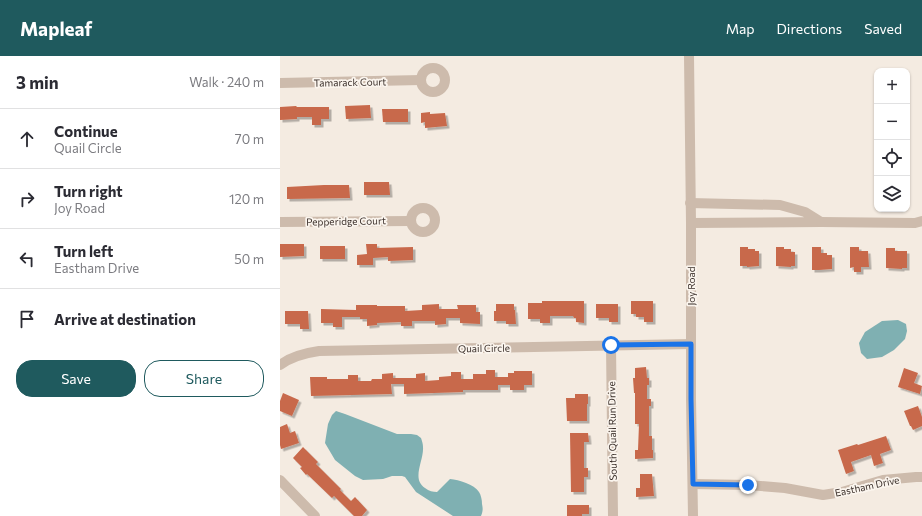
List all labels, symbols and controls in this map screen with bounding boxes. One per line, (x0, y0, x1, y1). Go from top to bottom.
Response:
text: Mapleaf (20, 17, 92, 40)
text: Map (726, 20, 755, 37)
text: Directions (777, 20, 842, 37)
text: Saved (864, 20, 902, 37)
map controls (874, 68, 910, 212)
button: + (874, 68, 910, 104)
text: 3 min (16, 72, 59, 93)
text: Walk · 240 m (189, 74, 264, 90)
street label: Tamarack Court (314, 75, 386, 89)
button: − (874, 104, 910, 140)
text: Continue (54, 122, 118, 140)
icon: ahead (16, 128, 38, 150)
text: 70 m (235, 131, 264, 147)
text: Quail Circle (54, 140, 122, 156)
button: locate (874, 140, 910, 176)
button: layers (874, 176, 910, 212)
text: Turn right (54, 182, 123, 200)
icon: right (16, 188, 38, 210)
text: 120 m (229, 191, 264, 207)
text: Joy Road (54, 200, 105, 216)
street label: Pepperidge Court (306, 214, 386, 228)
text: Turn left (54, 242, 113, 260)
icon: left (16, 248, 38, 270)
text: 50 m (234, 251, 264, 267)
text: Eastham Drive (54, 260, 139, 276)
street label: Joy Road (685, 266, 697, 306)
icon: arrive (16, 308, 38, 330)
text: Arrive at destination (54, 310, 196, 328)
route start (602, 336, 620, 354)
street label: Quail Circle (458, 342, 510, 354)
button: Save (16, 360, 136, 397)
button: Share (144, 360, 264, 397)
street label: South Quail Run Drive (605, 381, 619, 481)
street label: Eastham Drive (834, 473, 900, 499)
route end (739, 476, 757, 494)

